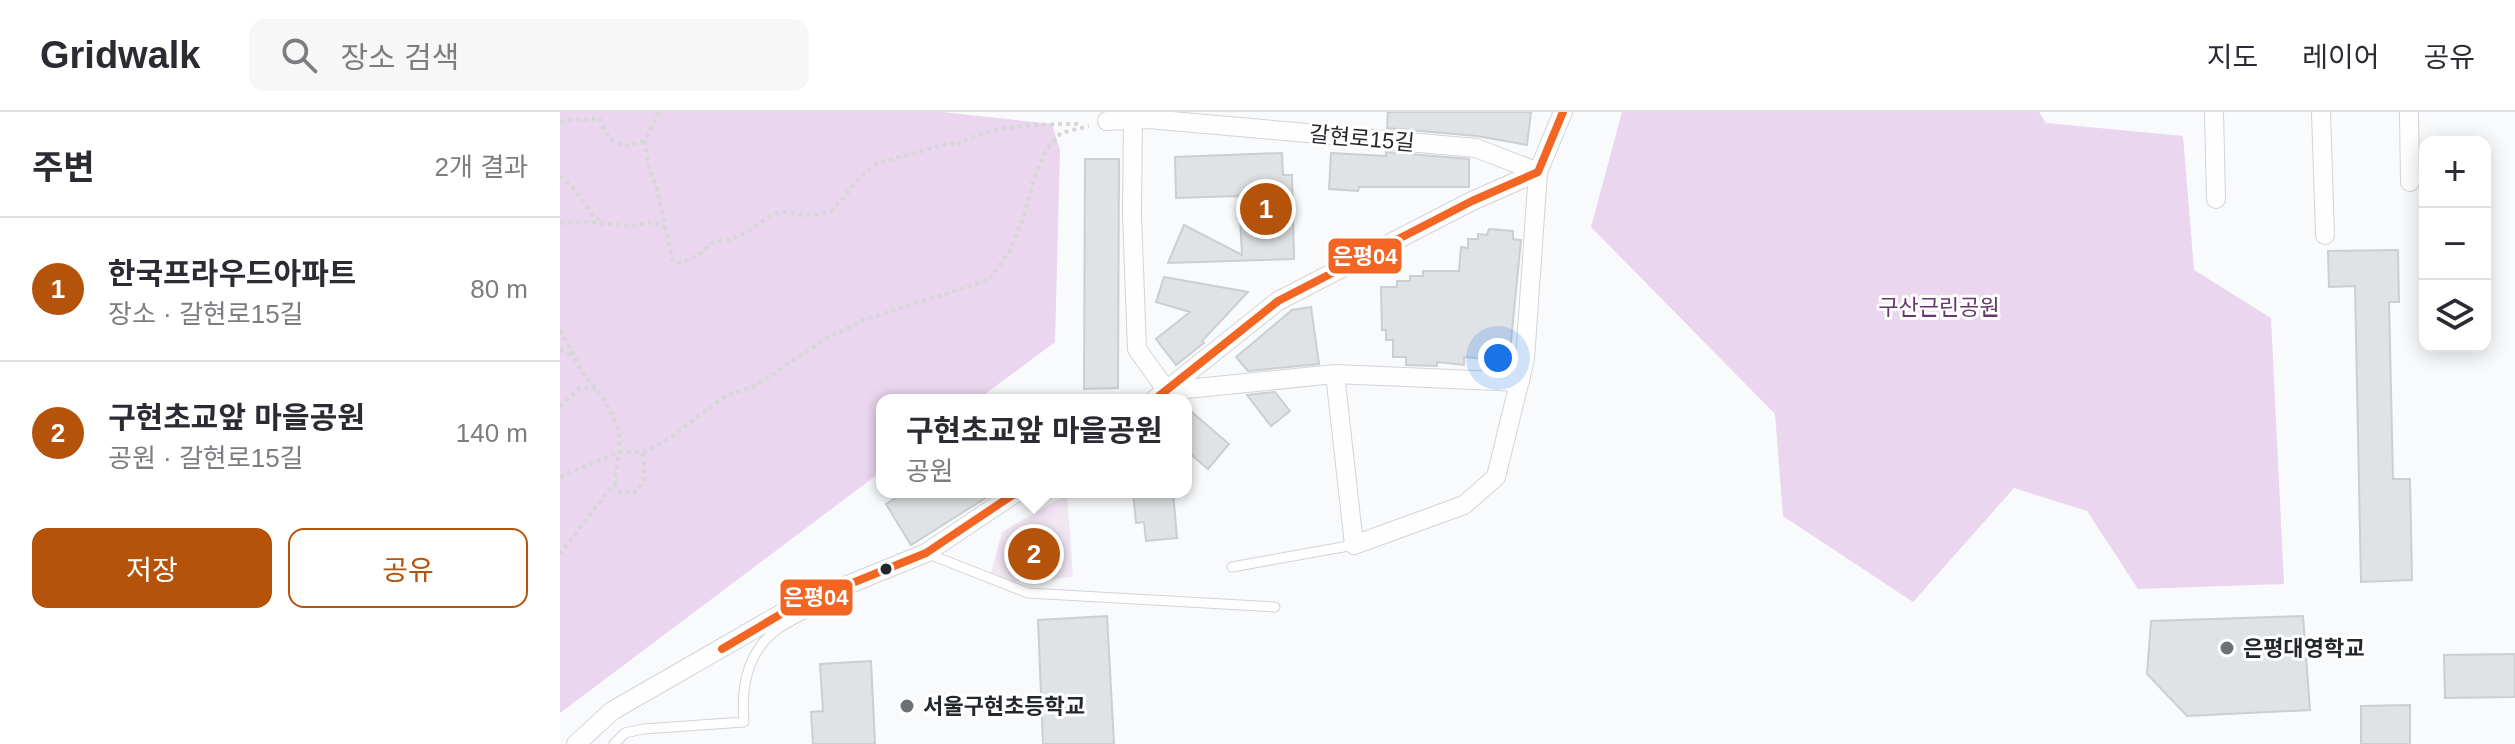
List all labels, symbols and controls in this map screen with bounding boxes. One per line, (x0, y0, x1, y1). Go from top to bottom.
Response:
search box (249, 19, 809, 91)
icon: search (277, 33, 321, 77)
text: Gridwalk (40, 34, 201, 76)
text: 장소 검색 (341, 41, 459, 74)
text: 지도 (2207, 42, 2258, 73)
text: 레이어 (2302, 42, 2379, 73)
text: 공유 (2423, 42, 2475, 73)
street label: 갈현로15길 (1308, 121, 1416, 156)
map controls (2419, 136, 2491, 352)
button: + (2419, 136, 2491, 208)
text: 주변 (32, 148, 95, 186)
text: 2개 결과 (435, 152, 528, 182)
pin: 1 (1240, 179, 1292, 239)
button: − (2419, 208, 2491, 280)
line badge: 은평04 (1327, 237, 1403, 275)
text: 은평04 (1333, 244, 1398, 269)
text: 한국프라우드아파트 (108, 257, 356, 290)
text: 1 (51, 274, 65, 304)
text: 80 m (470, 274, 528, 304)
button: layers (2419, 280, 2491, 352)
park label: 구산근린공원 (1878, 295, 2000, 320)
text: 장소 · 갈현로15길 (108, 299, 304, 329)
your location (1478, 338, 1518, 378)
popup (876, 394, 1192, 498)
text: 구현초교앞 마을공원 (108, 401, 365, 434)
text: 구현초교앞 마을공원 (906, 414, 1162, 447)
text: 2 (51, 418, 65, 448)
text: 140 m (456, 418, 528, 448)
text: 공원 · 갈현로15길 (108, 443, 304, 473)
text: 공원 (906, 456, 953, 486)
pin: 2 (1008, 524, 1060, 584)
button: 저장 (32, 528, 272, 608)
button: 공유 (288, 528, 528, 608)
unlabelled marker (878, 561, 894, 577)
line badge: 은평04 (779, 578, 854, 617)
text: 은평04 (784, 585, 849, 610)
place label: 은평대영학교 (2243, 636, 2364, 661)
marker: 은평대영학교 (2218, 639, 2236, 657)
place label: 서울구현초등학교 (923, 694, 1085, 719)
marker: 서울구현초등학교 (898, 697, 916, 715)

